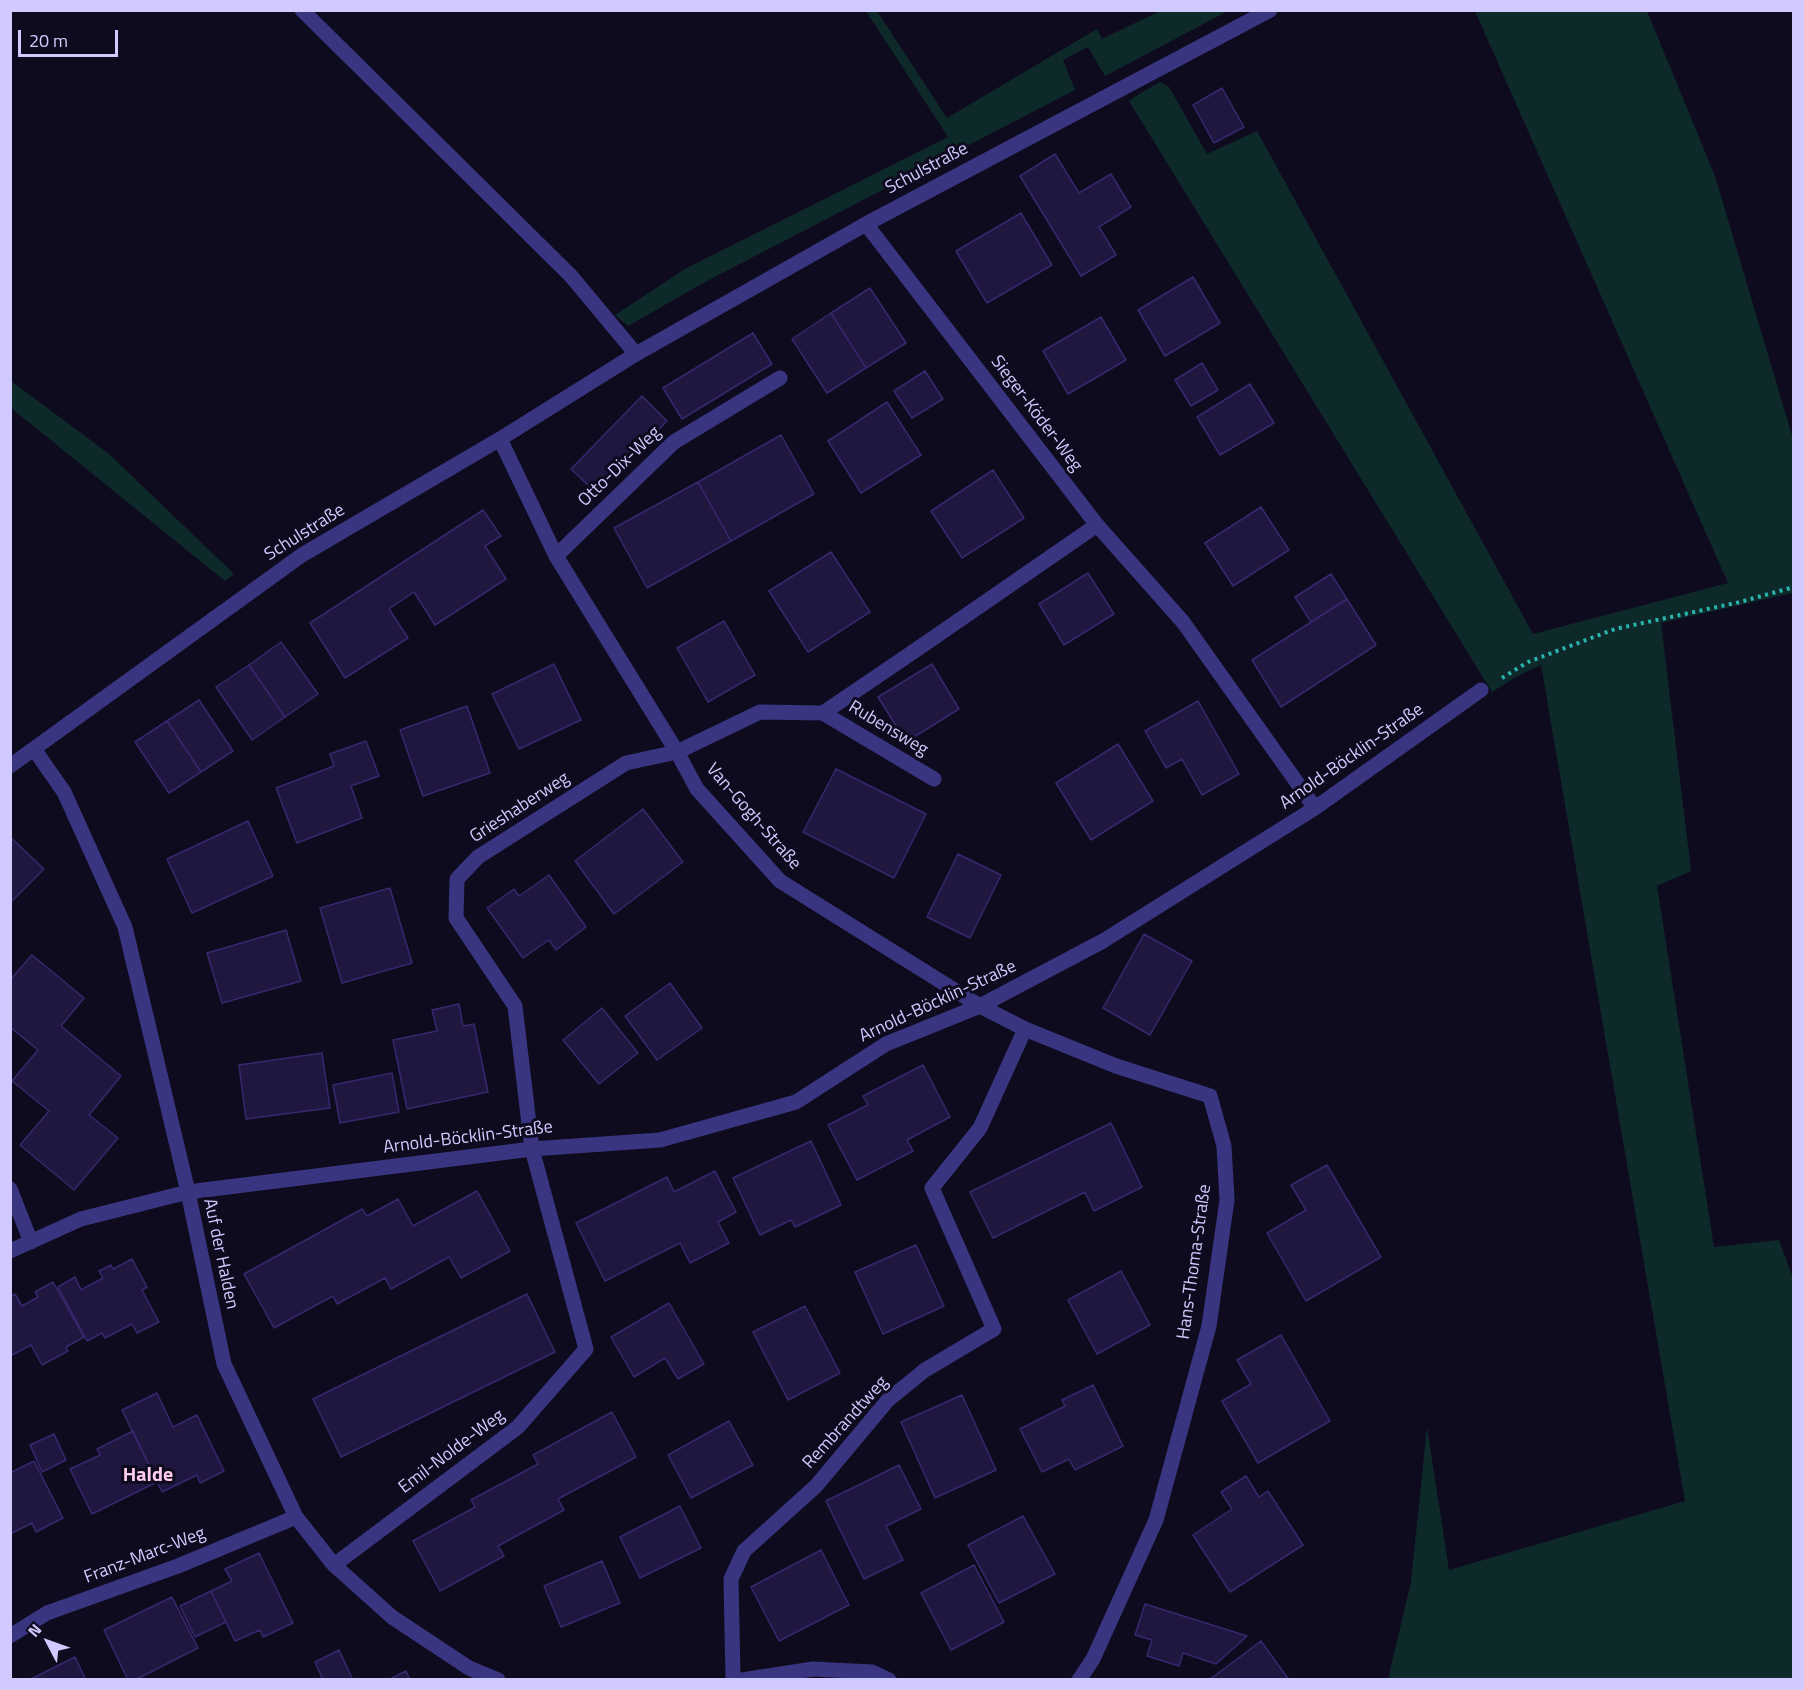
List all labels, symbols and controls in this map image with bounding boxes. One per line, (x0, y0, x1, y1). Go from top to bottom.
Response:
scale bar (21, 18, 122, 56)
text: 20 m (29, 27, 68, 54)
street label: Schulstraße (882, 138, 972, 200)
street label: Sieger-Köder-Weg (985, 352, 1087, 476)
street label: Otto-Dix-Weg (574, 422, 666, 512)
street label: Schulstraße (261, 500, 349, 566)
street label: Rubensweg (844, 697, 932, 761)
street label: Arnold-Böcklin-Straße (1276, 699, 1428, 815)
street label: Van-Gogh-Straße (701, 759, 805, 875)
street label: Grieshaberweg (466, 768, 574, 848)
street label: Arnold-Böcklin-Straße (856, 956, 1020, 1048)
street label: Arnold-Böcklin-Straße (382, 1117, 554, 1159)
street label: Hans-Thoma-Straße (1173, 1183, 1217, 1341)
street label: Auf der Halden (198, 1197, 242, 1311)
street label: Rembrandtweg (799, 1372, 893, 1474)
street label: Emil-Nolde-Weg (395, 1405, 509, 1499)
district label: Halde (123, 1464, 173, 1488)
street label: Franz-Marc-Weg (81, 1523, 209, 1589)
north arrow (18, 1612, 78, 1672)
text: N (22, 1618, 47, 1642)

